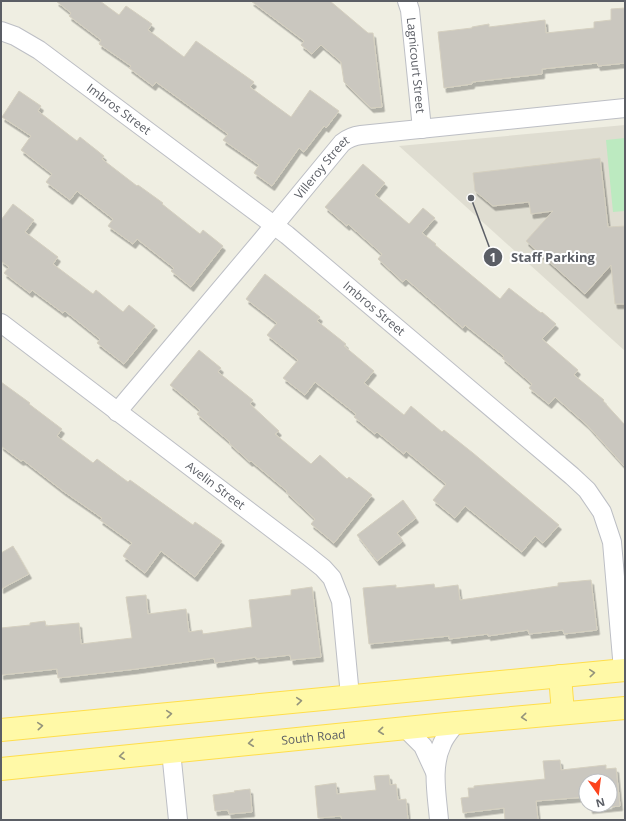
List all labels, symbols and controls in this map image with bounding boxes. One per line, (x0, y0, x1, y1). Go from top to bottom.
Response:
street label: Lagnicourt Street (403, 17, 429, 114)
street label: Imbros Street (83, 79, 155, 139)
street label: Villeroy Street (290, 131, 352, 203)
callout: Staff Parking (483, 245, 603, 270)
text: Staff Parking (511, 248, 596, 266)
text: 1 (490, 249, 496, 266)
street label: Imbros Street (340, 277, 409, 339)
street label: Avelin Street (182, 457, 249, 513)
one-way arrow (589, 669, 595, 678)
one-way arrow (296, 697, 302, 706)
one-way arrow (166, 709, 172, 718)
one-way arrow (521, 712, 527, 721)
one-way arrow (37, 722, 43, 731)
street label: South Road (280, 725, 346, 749)
one-way arrow (378, 726, 384, 735)
one-way arrow (248, 739, 254, 748)
one-way arrow (119, 751, 125, 760)
north arrow (578, 773, 618, 813)
text: N (594, 795, 607, 812)

